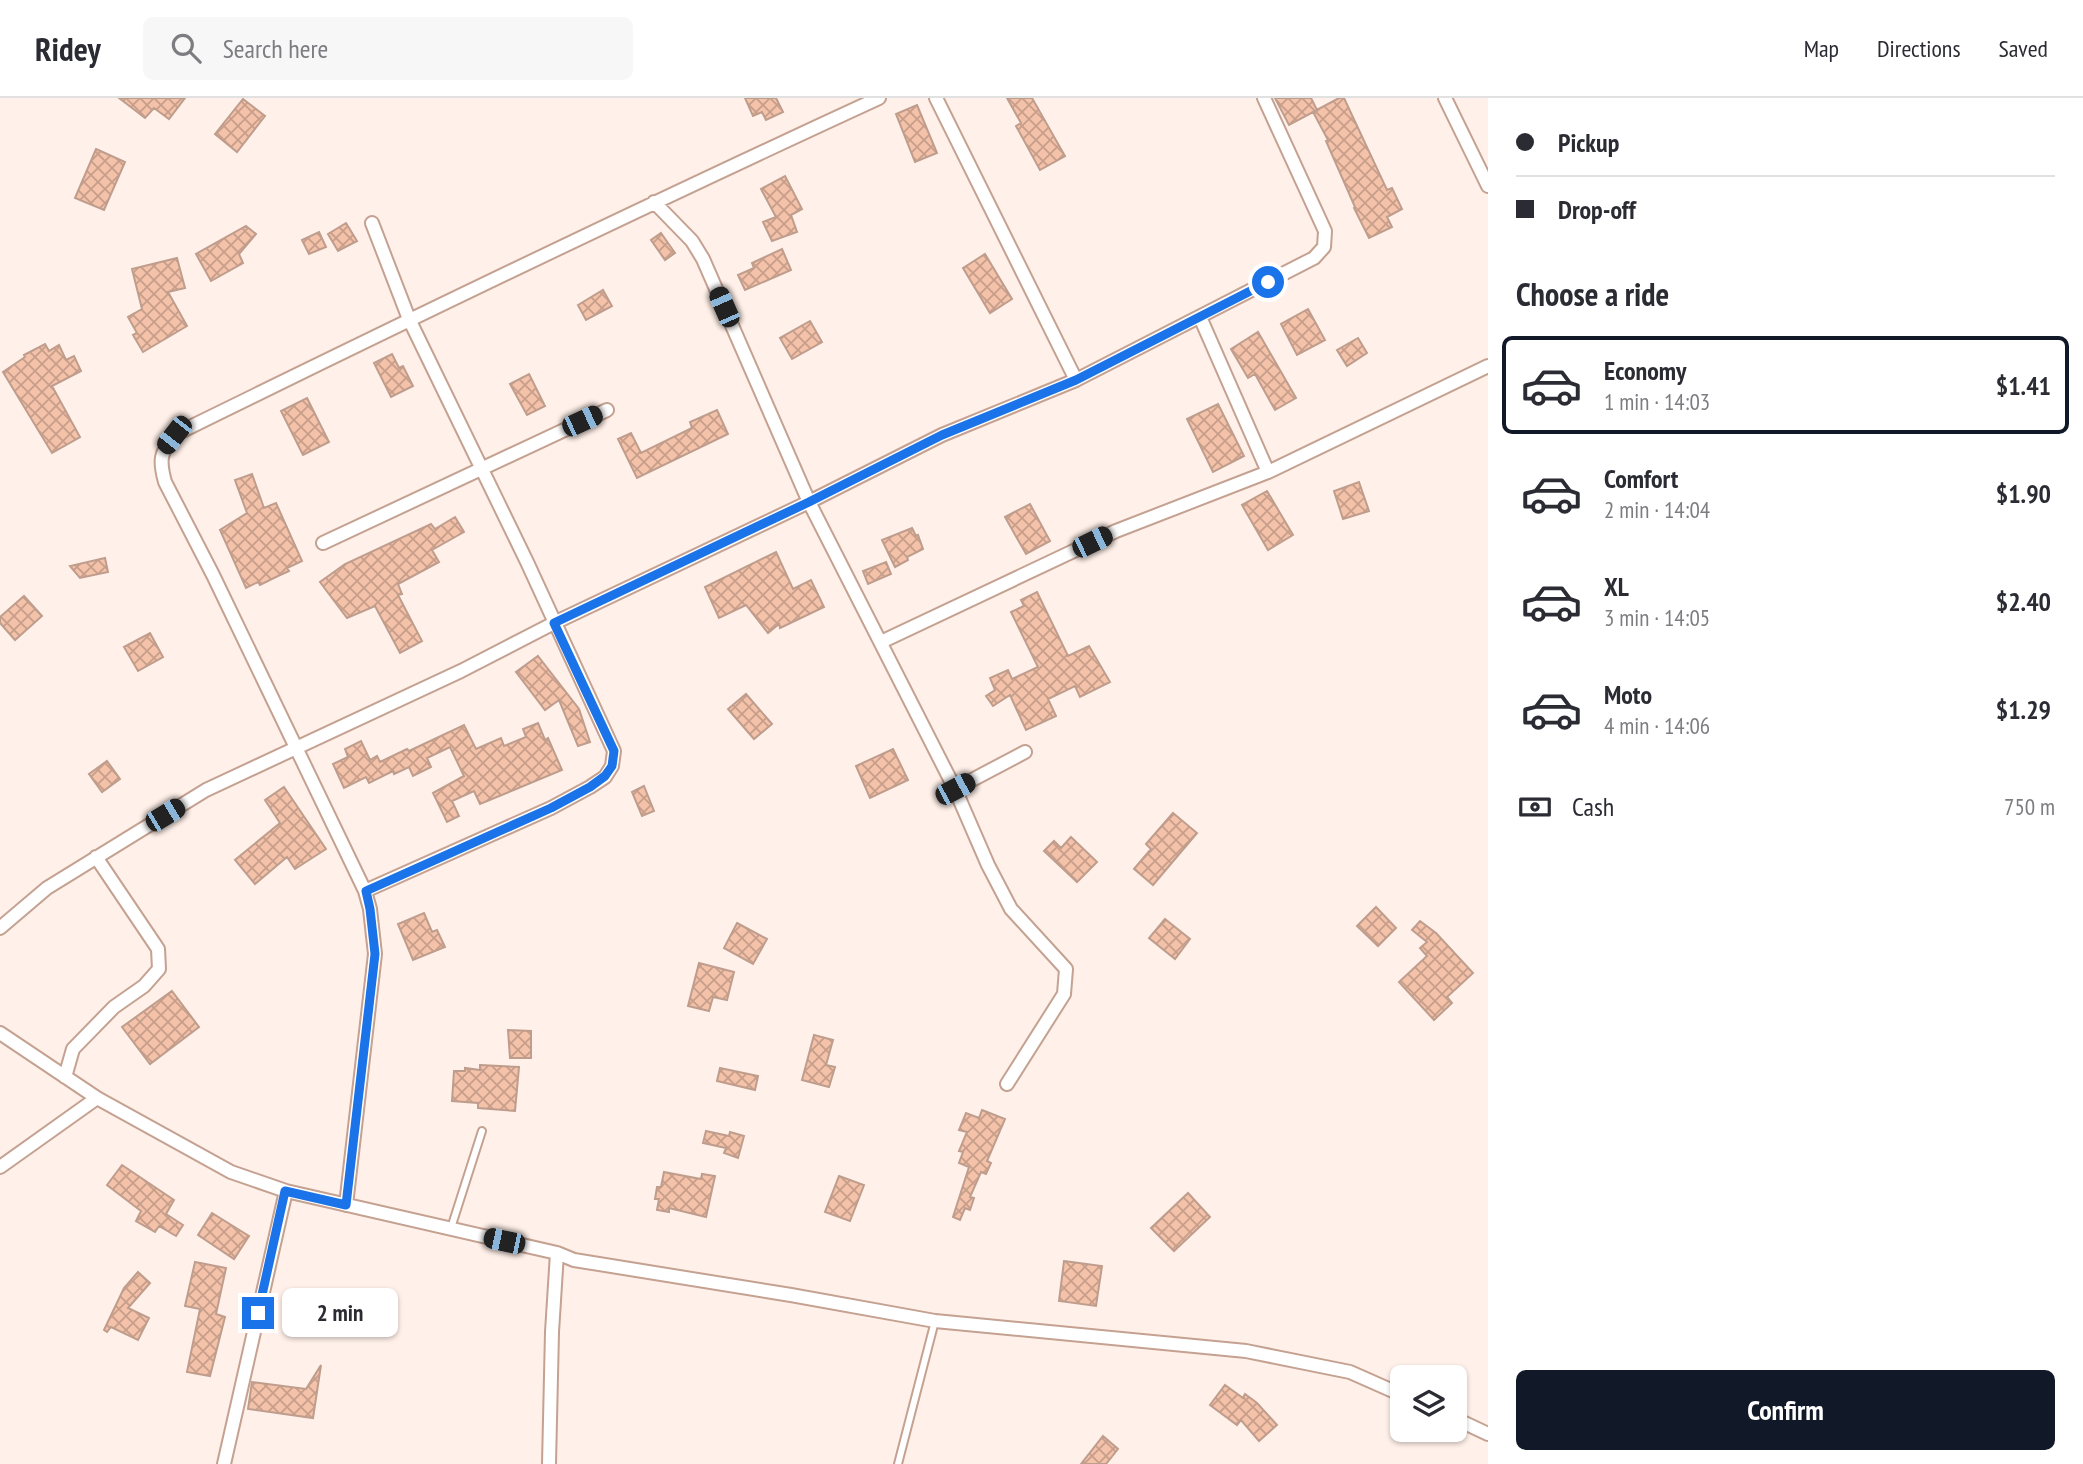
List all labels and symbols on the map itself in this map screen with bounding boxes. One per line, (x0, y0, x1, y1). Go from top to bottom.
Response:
route start (1252, 266, 1284, 298)
car (706, 284, 743, 330)
car (559, 403, 606, 439)
car (153, 412, 196, 458)
car (1069, 523, 1116, 561)
car (932, 770, 979, 808)
car (142, 795, 189, 835)
car (482, 1226, 527, 1256)
callout: 2 min (282, 1288, 398, 1338)
route end (242, 1297, 274, 1329)

